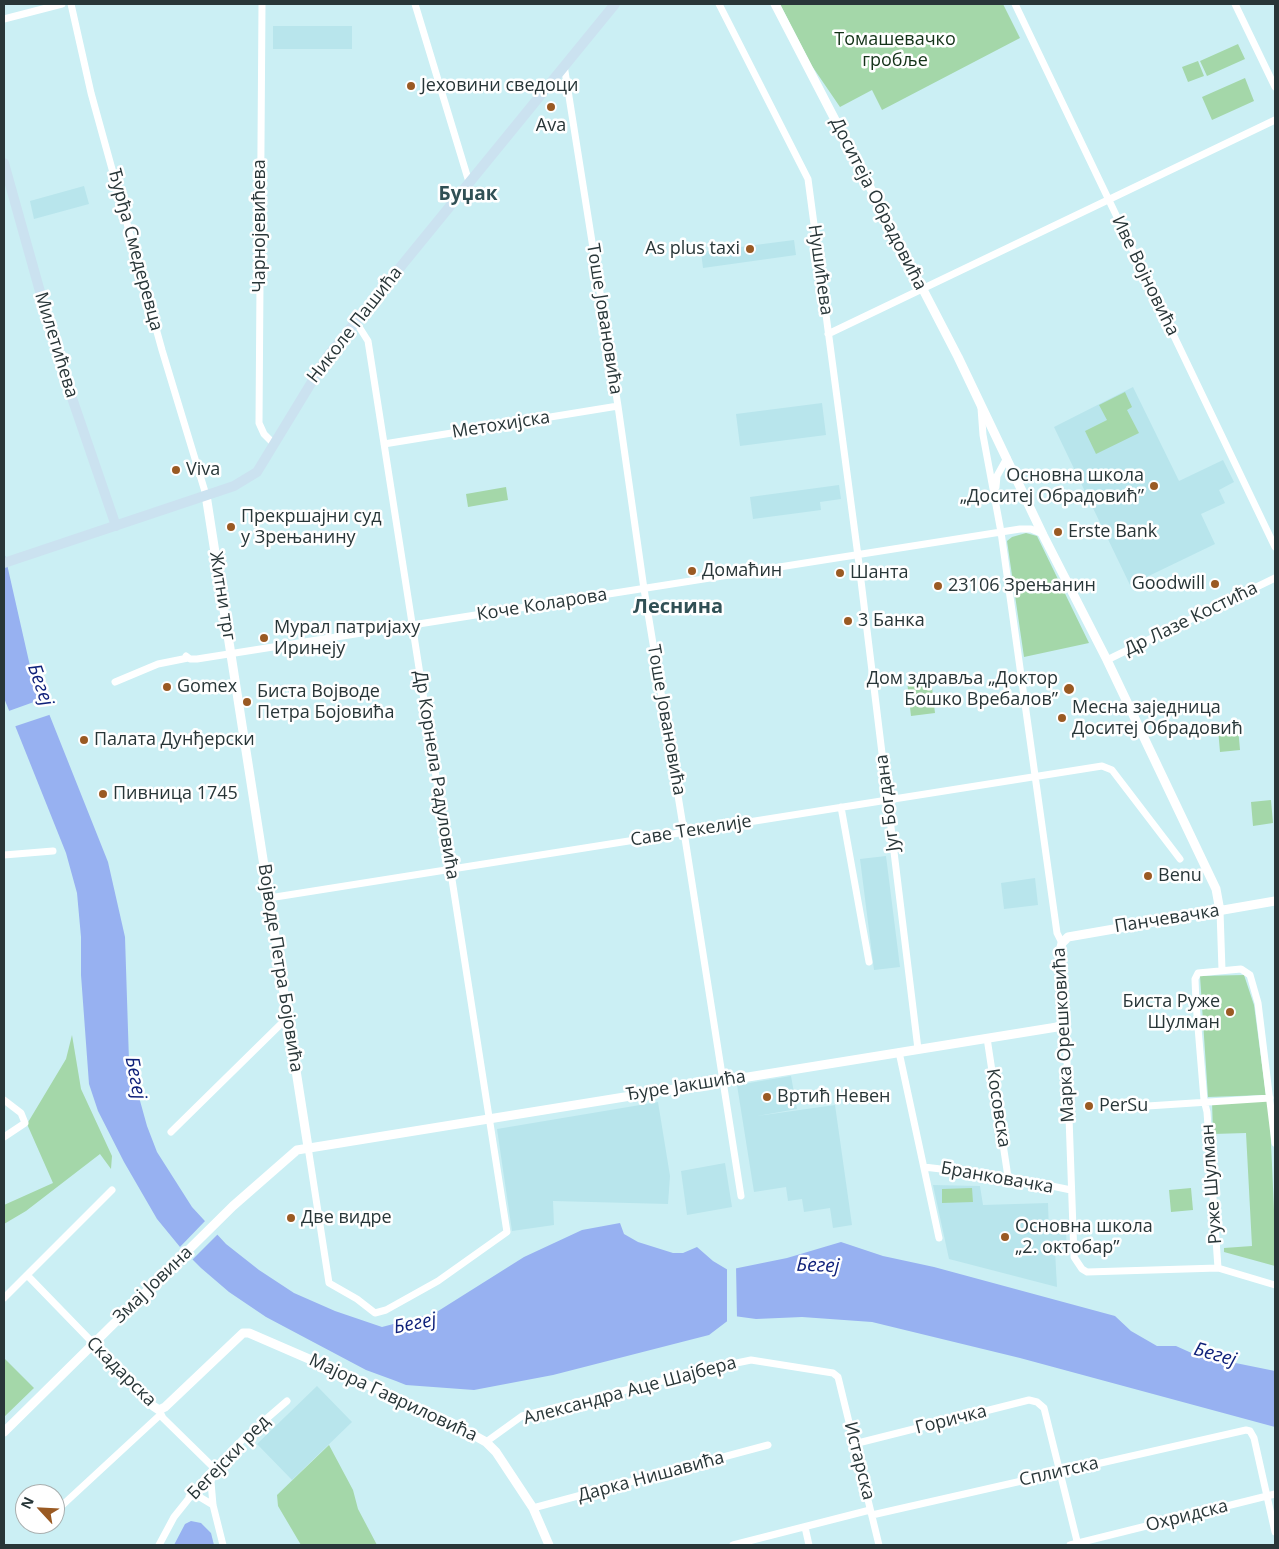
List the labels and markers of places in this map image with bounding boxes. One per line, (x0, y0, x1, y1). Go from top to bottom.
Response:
place label: Јеховини сведоци (421, 75, 578, 97)
marker: Јеховини сведоци (405, 80, 417, 92)
marker: Ava (545, 101, 557, 113)
place label: Ava (536, 115, 566, 137)
place label: As plus taxi (645, 238, 740, 260)
marker: As plus taxi (744, 243, 756, 255)
place label: Viva (186, 459, 220, 481)
marker: Viva (170, 464, 182, 476)
place label: Основна школа „Доситеј Обрадовић” (960, 465, 1144, 508)
marker: Основна школа „Доситеј Обрадовић” (1148, 480, 1160, 492)
place label: Прекршајни суд у Зрењанину (241, 506, 382, 548)
marker: Прекршајни суд у Зрењанину (225, 521, 237, 533)
place label: Erste Bank (1068, 521, 1157, 543)
marker: Erste Bank (1052, 526, 1064, 538)
place label: Домаћин (702, 560, 782, 582)
place label: Шанта (850, 562, 908, 584)
marker: Домаћин (686, 565, 698, 577)
marker: Шанта (834, 567, 846, 579)
place label: Goodwill (1132, 573, 1205, 595)
place label: 23106 Зрењанин (948, 575, 1096, 597)
marker: Goodwill (1209, 578, 1221, 590)
marker: 23106 Зрењанин (932, 580, 944, 592)
place label: 3 Банка (858, 610, 925, 632)
marker: 3 Банка (842, 615, 854, 627)
place label: Мурал патријаху Иринеју (274, 617, 420, 660)
marker: Мурал патријаху Иринеју (258, 632, 270, 644)
place label: Дом здравља „Доктор Бошко Вребалов” (867, 668, 1058, 711)
place label: Gomex (177, 676, 237, 698)
marker: Gomex (161, 681, 173, 693)
place label: Биста Војводе Петра Бојовића (257, 681, 394, 724)
marker: Дом здравља „Доктор Бошко Вребалов” (1062, 682, 1076, 696)
marker: Биста Војводе Петра Бојовића (241, 696, 253, 708)
place label: Месна заједница Доситеј Обрадовић (1072, 697, 1243, 740)
marker: Месна заједница Доситеј Обрадовић (1056, 712, 1068, 724)
place label: Палата Дунђерски (94, 729, 255, 751)
marker: Палата Дунђерски (78, 734, 90, 746)
place label: Пивница 1745 (113, 783, 238, 805)
marker: Пивница 1745 (97, 788, 109, 800)
place label: Benu (1158, 865, 1202, 887)
marker: Benu (1142, 870, 1154, 882)
place label: Биста Руже Шулман (1123, 991, 1220, 1034)
marker: Биста Руже Шулман (1224, 1006, 1236, 1018)
place label: Вртић Невен (777, 1086, 890, 1108)
marker: Вртић Невен (761, 1091, 773, 1103)
place label: PerSu (1099, 1095, 1148, 1117)
marker: PerSu (1083, 1100, 1095, 1112)
place label: Две видре (301, 1207, 392, 1229)
marker: Две видре (285, 1212, 297, 1224)
place label: Основна школа „2. октобар” (1015, 1216, 1153, 1258)
marker: Основна школа „2. октобар” (999, 1231, 1011, 1243)

